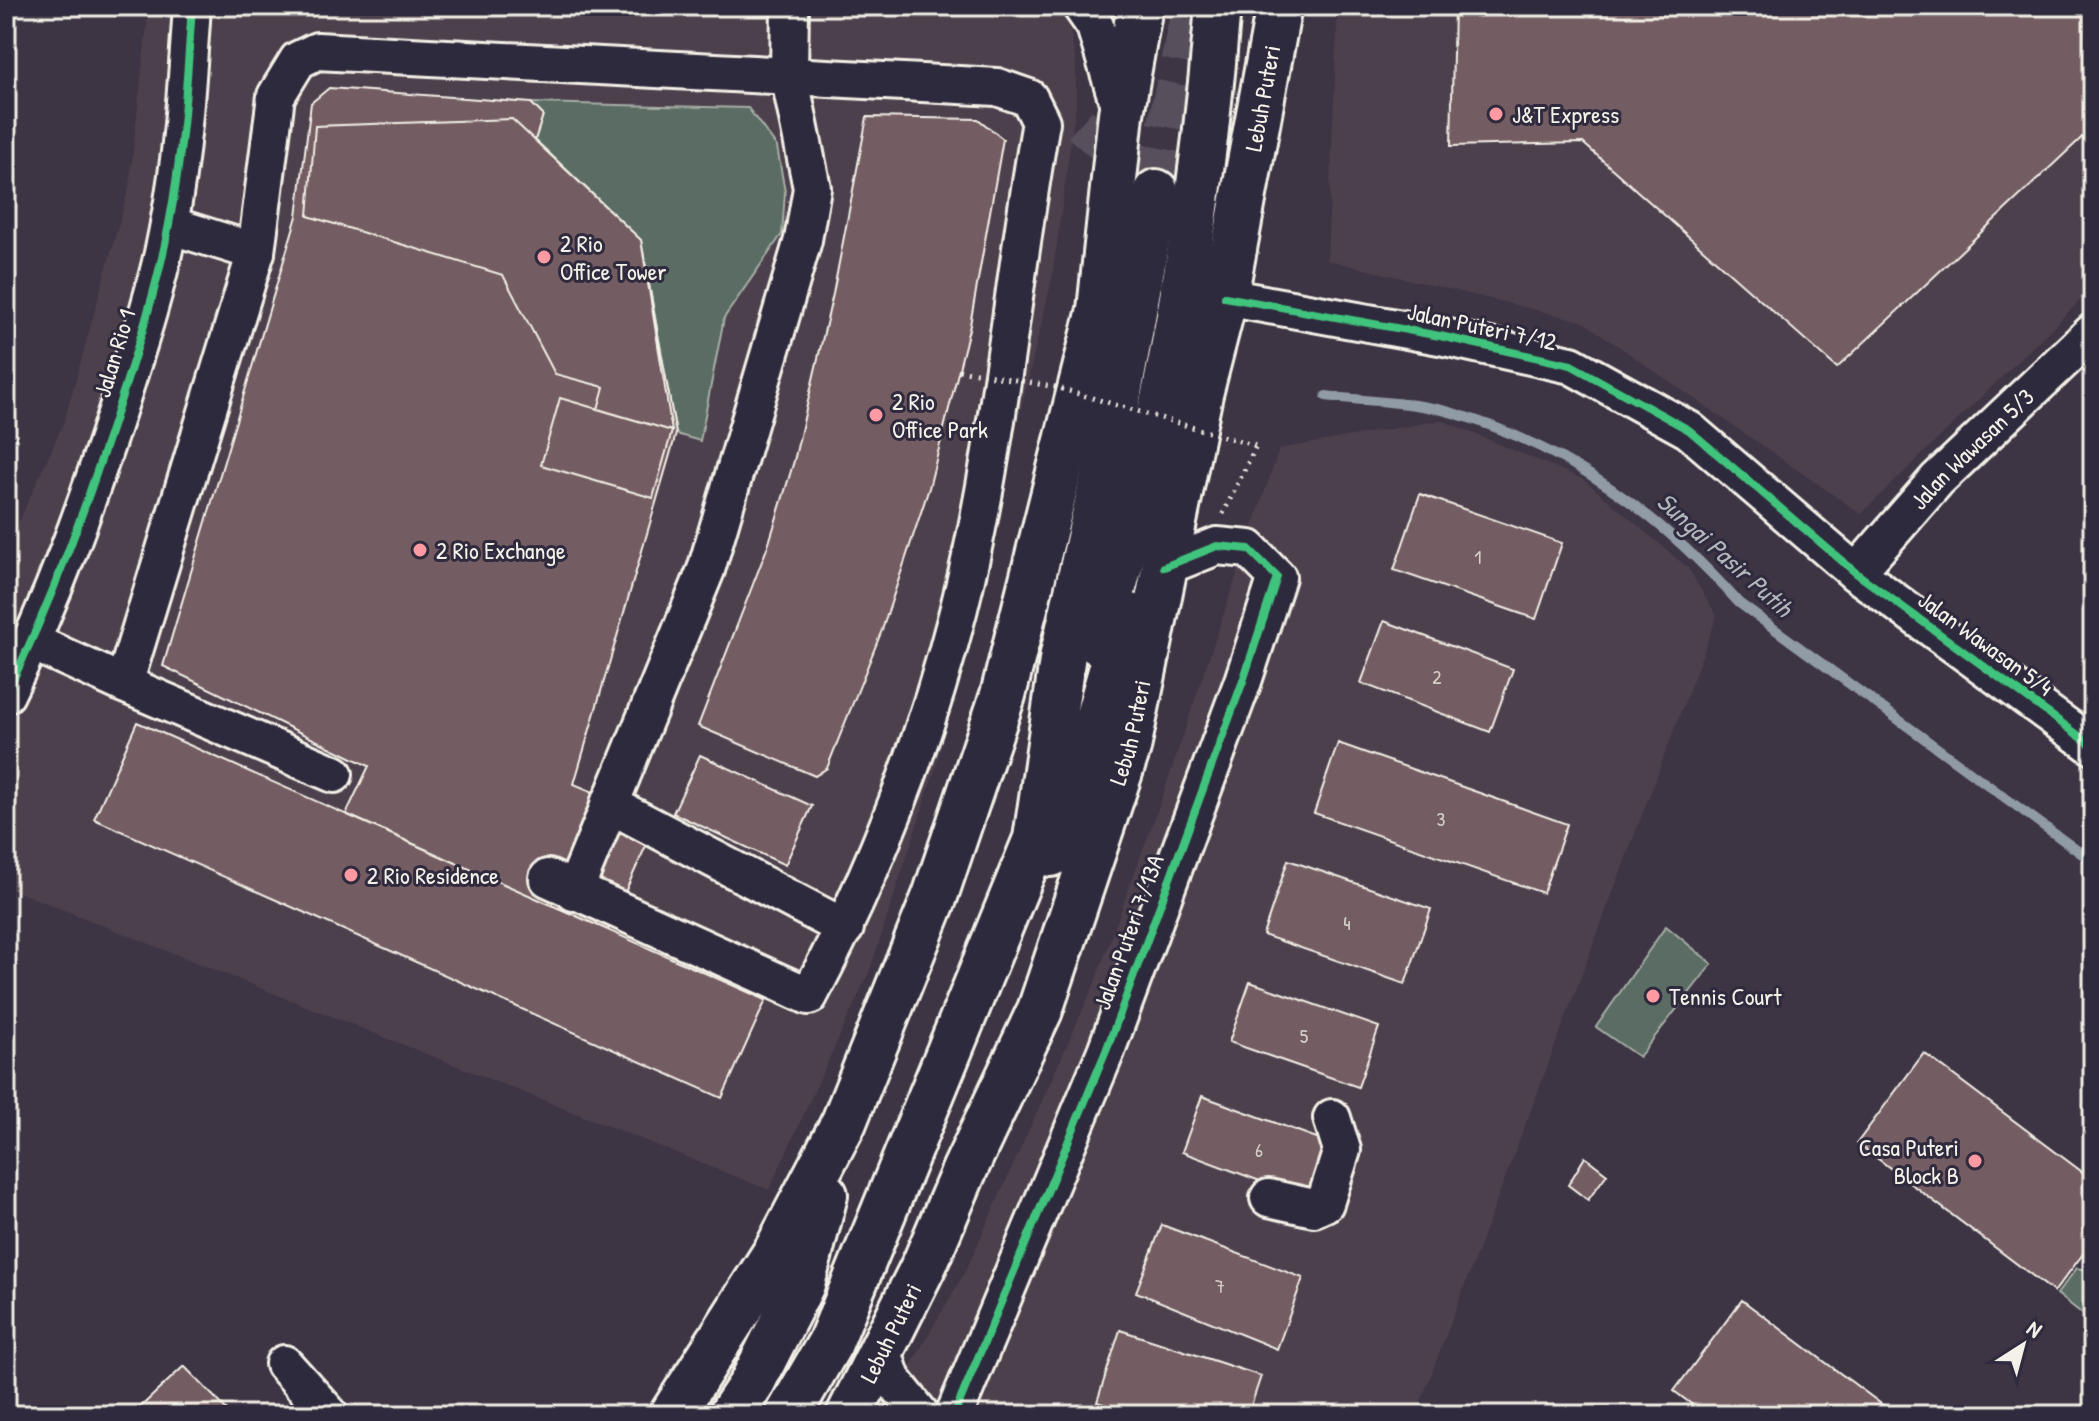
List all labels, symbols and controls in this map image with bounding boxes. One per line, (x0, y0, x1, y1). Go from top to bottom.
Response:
street label: Lebuh Puteri (1236, 42, 1287, 154)
place label: J&T Express (1512, 98, 1619, 130)
marker: J&T Express (1487, 105, 1505, 123)
place label: 2 Rio Office Tower (560, 227, 667, 287)
marker: 2 Rio Office Tower (535, 248, 553, 266)
street label: Jalan Puteri 7/12 (1405, 295, 1559, 357)
street label: Jalan Rio 1 (85, 305, 143, 401)
street label: Jalan Wawasan 5/3 (1903, 381, 2040, 516)
place label: 2 Rio Office Park (892, 385, 988, 445)
marker: 2 Rio Office Park (867, 406, 885, 424)
water label: Sungai Pasir Putih (1649, 484, 1802, 626)
place label: 2 Rio Exchange (436, 534, 566, 566)
marker: 2 Rio Exchange (411, 541, 429, 559)
house number: 1 (1474, 543, 1482, 570)
street label: Jalan Wawasan 5/4 (1912, 583, 2060, 703)
house number: 2 (1432, 663, 1442, 690)
street label: Lebuh Puteri (1101, 677, 1157, 789)
house number: 3 (1437, 805, 1446, 832)
street label: Jalan Puteri 7/13A (1085, 850, 1171, 1014)
place label: 2 Rio Residence (367, 859, 499, 891)
marker: 2 Rio Residence (342, 866, 360, 884)
house number: 4 (1343, 909, 1351, 936)
place label: Tennis Court (1669, 980, 1782, 1012)
marker: Tennis Court (1644, 987, 1662, 1005)
house number: 5 (1300, 1022, 1309, 1049)
place label: Casa Puteri Block B (1859, 1131, 1959, 1191)
house number: 6 (1255, 1136, 1263, 1163)
marker: Casa Puteri Block B (1966, 1152, 1984, 1170)
house number: 7 (1215, 1272, 1225, 1299)
street label: Lebuh Puteri (852, 1278, 928, 1388)
north arrow (1983, 1305, 2063, 1385)
text: N (2021, 1313, 2049, 1345)

